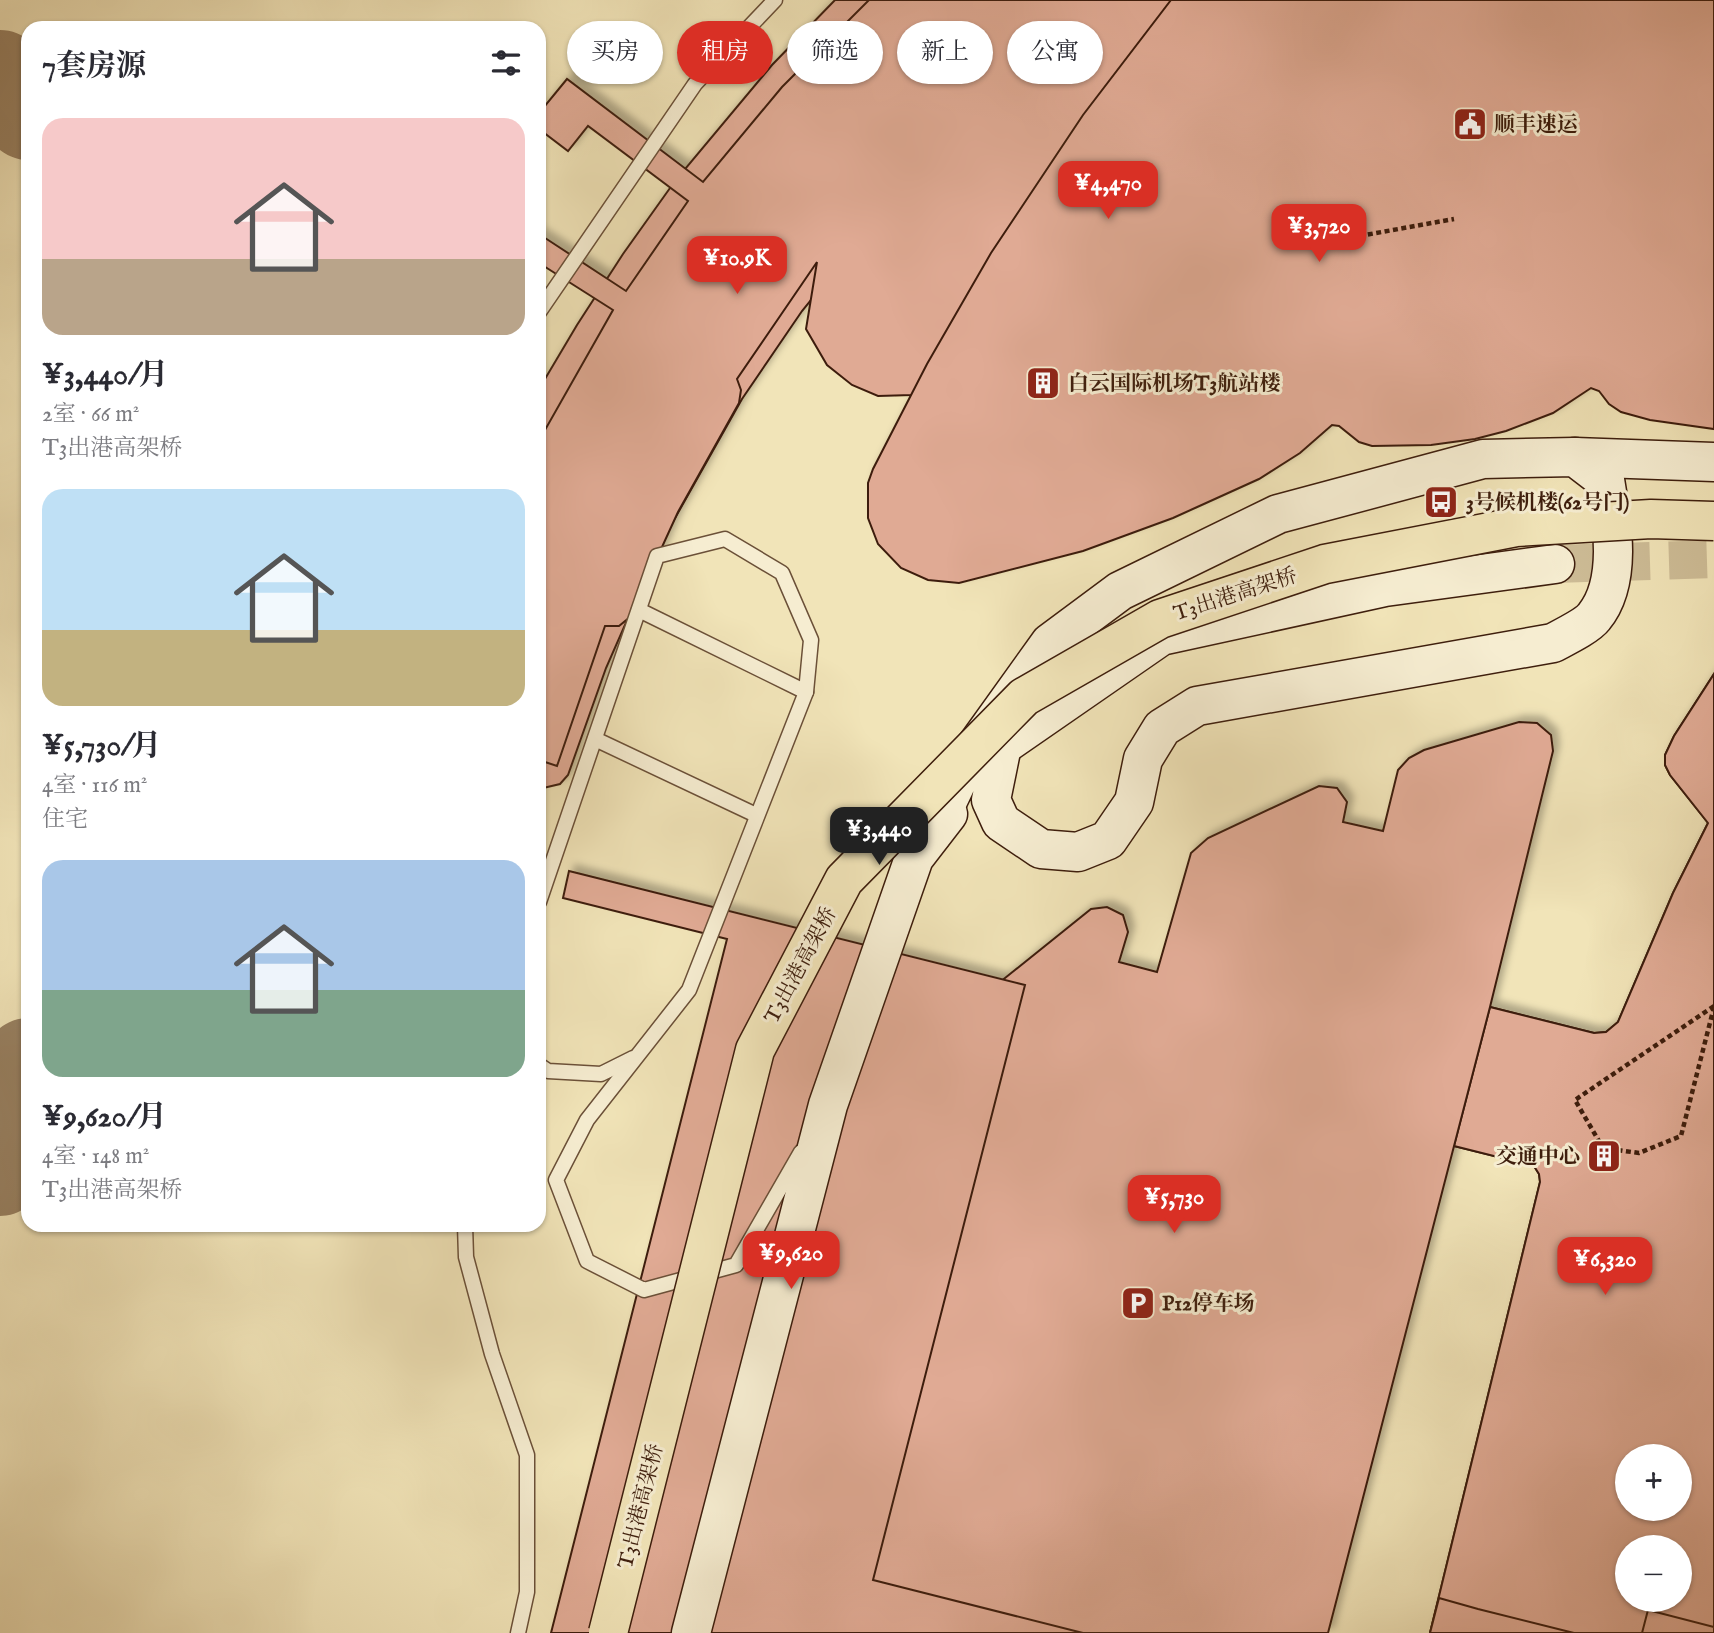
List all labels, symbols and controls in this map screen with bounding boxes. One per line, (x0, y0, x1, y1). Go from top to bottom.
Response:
chip: 买房 (567, 21, 663, 84)
chip: 租房 (677, 21, 773, 84)
chip: 筛选 (787, 21, 883, 84)
chip: 新上 (897, 21, 993, 84)
chip: 公寓 (1007, 21, 1103, 84)
icon: filters (487, 44, 525, 82)
text: 7套房源 (42, 48, 146, 86)
public building icon: 顺丰速运 (1451, 105, 1489, 143)
place label: 顺丰速运 (1494, 112, 1578, 139)
pin: ¥4,470 (1051, 162, 1165, 221)
icon: home (221, 164, 347, 290)
text: ¥4,470 (1074, 169, 1142, 198)
pin: ¥3,720 (1262, 204, 1376, 264)
text: ¥3,720 (1287, 212, 1351, 241)
pin: ¥10.9K (680, 236, 794, 296)
text: ¥10.9K (703, 244, 771, 273)
text: ¥3,440/月 (42, 357, 168, 395)
building icon: 白云国际机场T3航站楼 (1024, 364, 1062, 402)
place label: 白云国际机场T3航站楼 (1068, 371, 1280, 398)
text: 2室 · 66 m² (42, 400, 140, 429)
text: T3出港高架桥 (42, 434, 182, 463)
bus stop icon: 3号候机楼(62号门) (1422, 483, 1460, 521)
place label: 3号候机楼(62号门) (1466, 490, 1629, 517)
icon: home (221, 535, 347, 661)
street label: T3出港高架桥 (1170, 563, 1301, 628)
text: ¥5,730/月 (42, 728, 161, 766)
text: 4室 · 116 m² (42, 771, 147, 800)
text: 住宅 (42, 805, 88, 834)
pin: ¥3,440 (822, 808, 936, 867)
text: ¥3,440 (846, 815, 912, 844)
street label: T3出港高架桥 (759, 903, 843, 1029)
icon: home (221, 906, 347, 1032)
text: ¥9,620/月 (42, 1099, 167, 1137)
building icon: 交通中心 (1585, 1137, 1623, 1175)
text: 4室 · 148 m² (42, 1142, 149, 1171)
place label: 交通中心 (1496, 1144, 1580, 1171)
text: T3出港高架桥 (42, 1176, 182, 1205)
pin: ¥5,730 (1117, 1176, 1231, 1235)
text: ¥5,730 (1144, 1183, 1204, 1212)
pin: ¥9,620 (734, 1232, 848, 1291)
pin: ¥6,320 (1548, 1238, 1662, 1297)
text: ¥9,620 (759, 1239, 823, 1268)
text: ¥6,320 (1573, 1245, 1637, 1274)
parking icon: P12停车场 (1119, 1284, 1157, 1322)
place label: P12停车场 (1162, 1291, 1255, 1318)
street label: T3出港高架桥 (613, 1441, 670, 1572)
map controls (1615, 1444, 1692, 1612)
button: + (1615, 1444, 1692, 1521)
button: − (1615, 1535, 1692, 1612)

